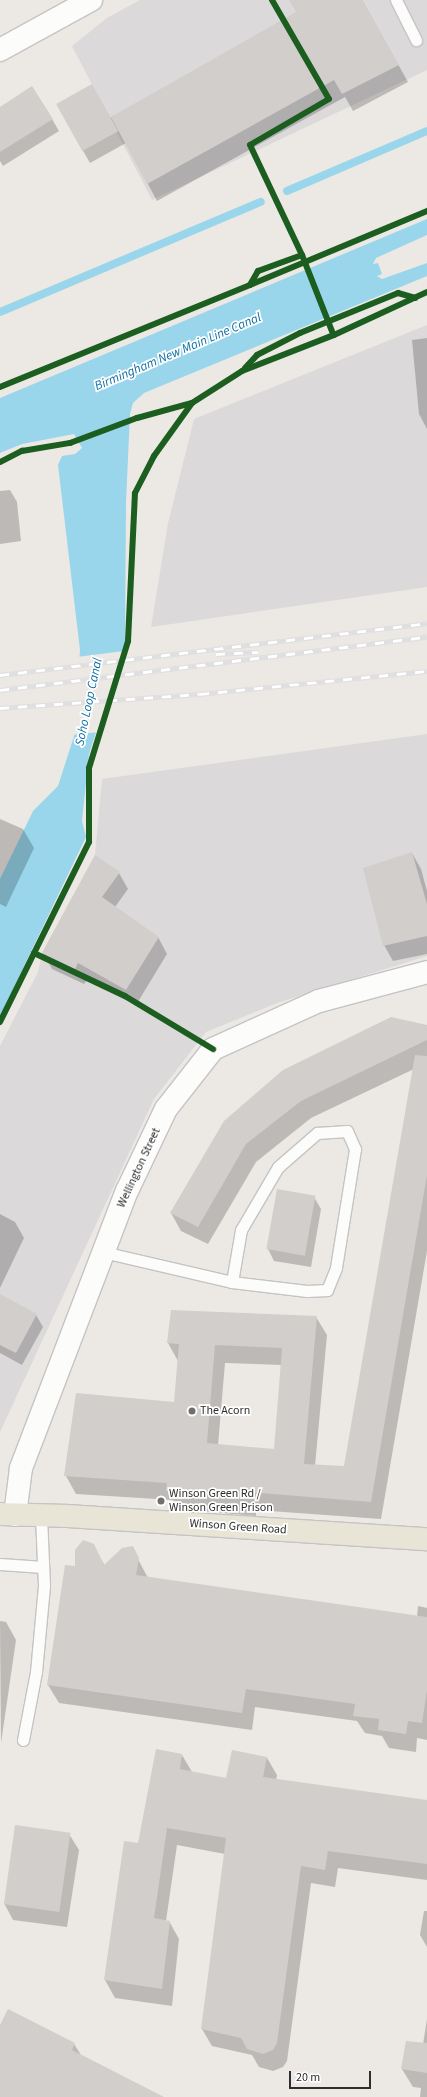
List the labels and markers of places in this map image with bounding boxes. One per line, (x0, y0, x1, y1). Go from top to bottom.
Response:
place label: The Acorn (200, 1404, 250, 1418)
marker: The Acorn (187, 1406, 197, 1416)
place label: Winson Green Rd / Winson Green Prison (169, 1487, 273, 1515)
marker: Winson Green Rd / Winson Green Prison (156, 1496, 166, 1506)

